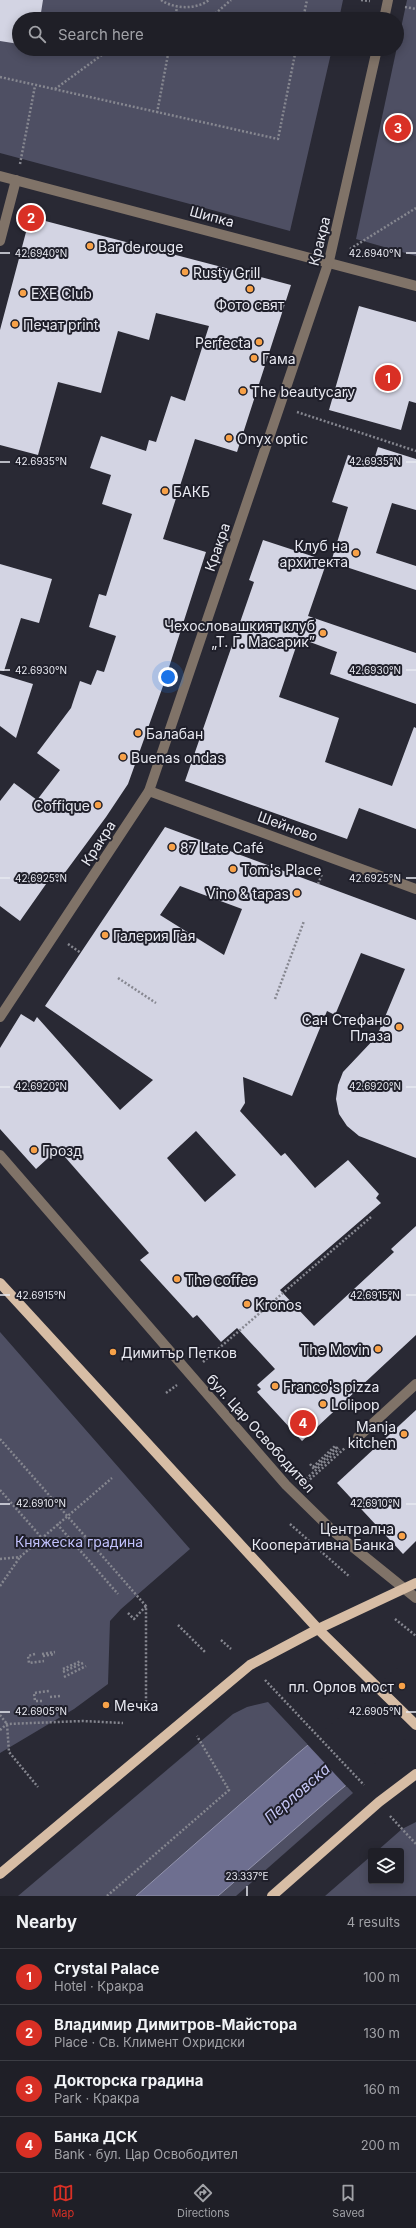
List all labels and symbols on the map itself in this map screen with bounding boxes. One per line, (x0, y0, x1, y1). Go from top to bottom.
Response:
pin: 3 (385, 113, 411, 143)
street label: Шипка (188, 202, 236, 230)
pin: 2 (18, 203, 44, 233)
street label: Кракра (305, 215, 333, 267)
place label: Bar de rouge (98, 238, 183, 255)
marker: Bar de rouge (85, 241, 95, 251)
text: 42.6940°N (15, 247, 67, 259)
text: 42.6940°N (349, 247, 401, 259)
place label: Rusty Grill (193, 264, 260, 281)
marker: Rusty Grill (180, 267, 190, 277)
marker: Фото свят (245, 284, 255, 294)
place label: EXE Club (31, 285, 92, 302)
marker: EXE Club (18, 288, 28, 298)
place label: Фото свят (216, 296, 285, 313)
place label: Печат print (23, 316, 99, 333)
marker: Печат print (10, 319, 20, 329)
place label: Perfecta (195, 334, 251, 351)
marker: Perfecta (254, 337, 264, 347)
place label: Гама (262, 350, 296, 367)
marker: Гама (249, 353, 259, 363)
pin: 1 (375, 363, 401, 393)
place label: The beautycary (251, 383, 355, 400)
marker: The beautycary (238, 386, 248, 396)
place label: Onyx optic (237, 430, 308, 447)
marker: Onyx optic (224, 433, 234, 443)
text: 42.6935°N (15, 455, 67, 467)
text: 42.6935°N (349, 455, 401, 467)
place label: БАКБ (173, 483, 210, 500)
marker: БАКБ (160, 486, 170, 496)
street label: Кракра (201, 521, 233, 573)
place label: Клуб на архитекта (280, 537, 348, 570)
marker: Клуб на архитекта (351, 548, 361, 558)
place label: Чехословашкият клуб „Т. Г. Масарик” (164, 617, 315, 650)
marker: Чехословашкият клуб „Т. Г. Масарик” (318, 628, 328, 638)
text: 42.6930°N (15, 664, 67, 676)
text: 42.6930°N (349, 664, 401, 676)
your location (158, 667, 178, 687)
place label: Балабан (146, 725, 203, 742)
marker: Балабан (133, 728, 143, 738)
place label: Buenas ondas (131, 749, 225, 766)
marker: Buenas ondas (118, 752, 128, 762)
place label: Coffique (33, 797, 90, 814)
marker: Coffique (93, 800, 103, 810)
street label: Шейново (256, 807, 320, 845)
street label: Кракра (77, 817, 119, 869)
place label: 87 Late Café (180, 839, 264, 856)
marker: 87 Late Café (167, 842, 177, 852)
place label: Tom's Place (241, 861, 321, 878)
marker: Tom's Place (228, 864, 238, 874)
text: 42.6925°N (15, 872, 67, 884)
text: 42.6925°N (349, 872, 401, 884)
place label: Vino & tapas (206, 885, 289, 902)
marker: Vino & tapas (292, 888, 302, 898)
place label: Галерия Гая (113, 927, 195, 944)
marker: Галерия Гая (100, 930, 110, 940)
place label: Сан Стефано Плаза (302, 1011, 391, 1044)
marker: Сан Стефано Плаза (394, 1022, 404, 1032)
text: 42.6920°N (15, 1080, 67, 1092)
text: 42.6920°N (349, 1080, 401, 1092)
place label: Грозд (42, 1142, 82, 1159)
marker: Грозд (29, 1145, 39, 1155)
place label: The coffee (185, 1271, 257, 1288)
marker: The coffee (172, 1274, 182, 1284)
text: 42.6915°N (16, 1289, 66, 1301)
text: 42.6915°N (350, 1289, 400, 1301)
place label: Kronos (255, 1296, 302, 1313)
marker: Kronos (242, 1299, 252, 1309)
place label: The Movin (300, 1341, 370, 1358)
place label: Димитър Петков (121, 1344, 237, 1361)
marker: The Movin (373, 1344, 383, 1354)
marker: Димитър Петков (108, 1347, 118, 1357)
street label: бул. Цар Освободител (203, 1370, 319, 1496)
place label: Franco's pizza (283, 1378, 379, 1395)
marker: Franco's pizza (270, 1381, 280, 1391)
place label: Lolipop (331, 1396, 380, 1413)
marker: Lolipop (318, 1399, 328, 1409)
pin: 4 (290, 1408, 316, 1438)
place label: Manja kitchen (348, 1418, 396, 1451)
marker: Manja kitchen (399, 1429, 409, 1439)
text: 42.6910°N (16, 1497, 66, 1509)
text: 42.6910°N (350, 1497, 400, 1509)
place label: Централна Кооперативна Банка (252, 1520, 394, 1553)
marker: Централна Кооперативна Банка (397, 1531, 407, 1541)
park label: Княжеска градина (15, 1533, 143, 1550)
place label: пл. Орлов мост (288, 1678, 394, 1695)
marker: пл. Орлов мост (397, 1681, 407, 1691)
place label: Мечка (114, 1697, 158, 1714)
marker: Мечка (101, 1700, 111, 1710)
text: 42.6905°N (15, 1705, 67, 1717)
text: 42.6905°N (349, 1705, 401, 1717)
water label: Перловска (260, 1759, 334, 1827)
text: 23.337°E (225, 1870, 269, 1882)

